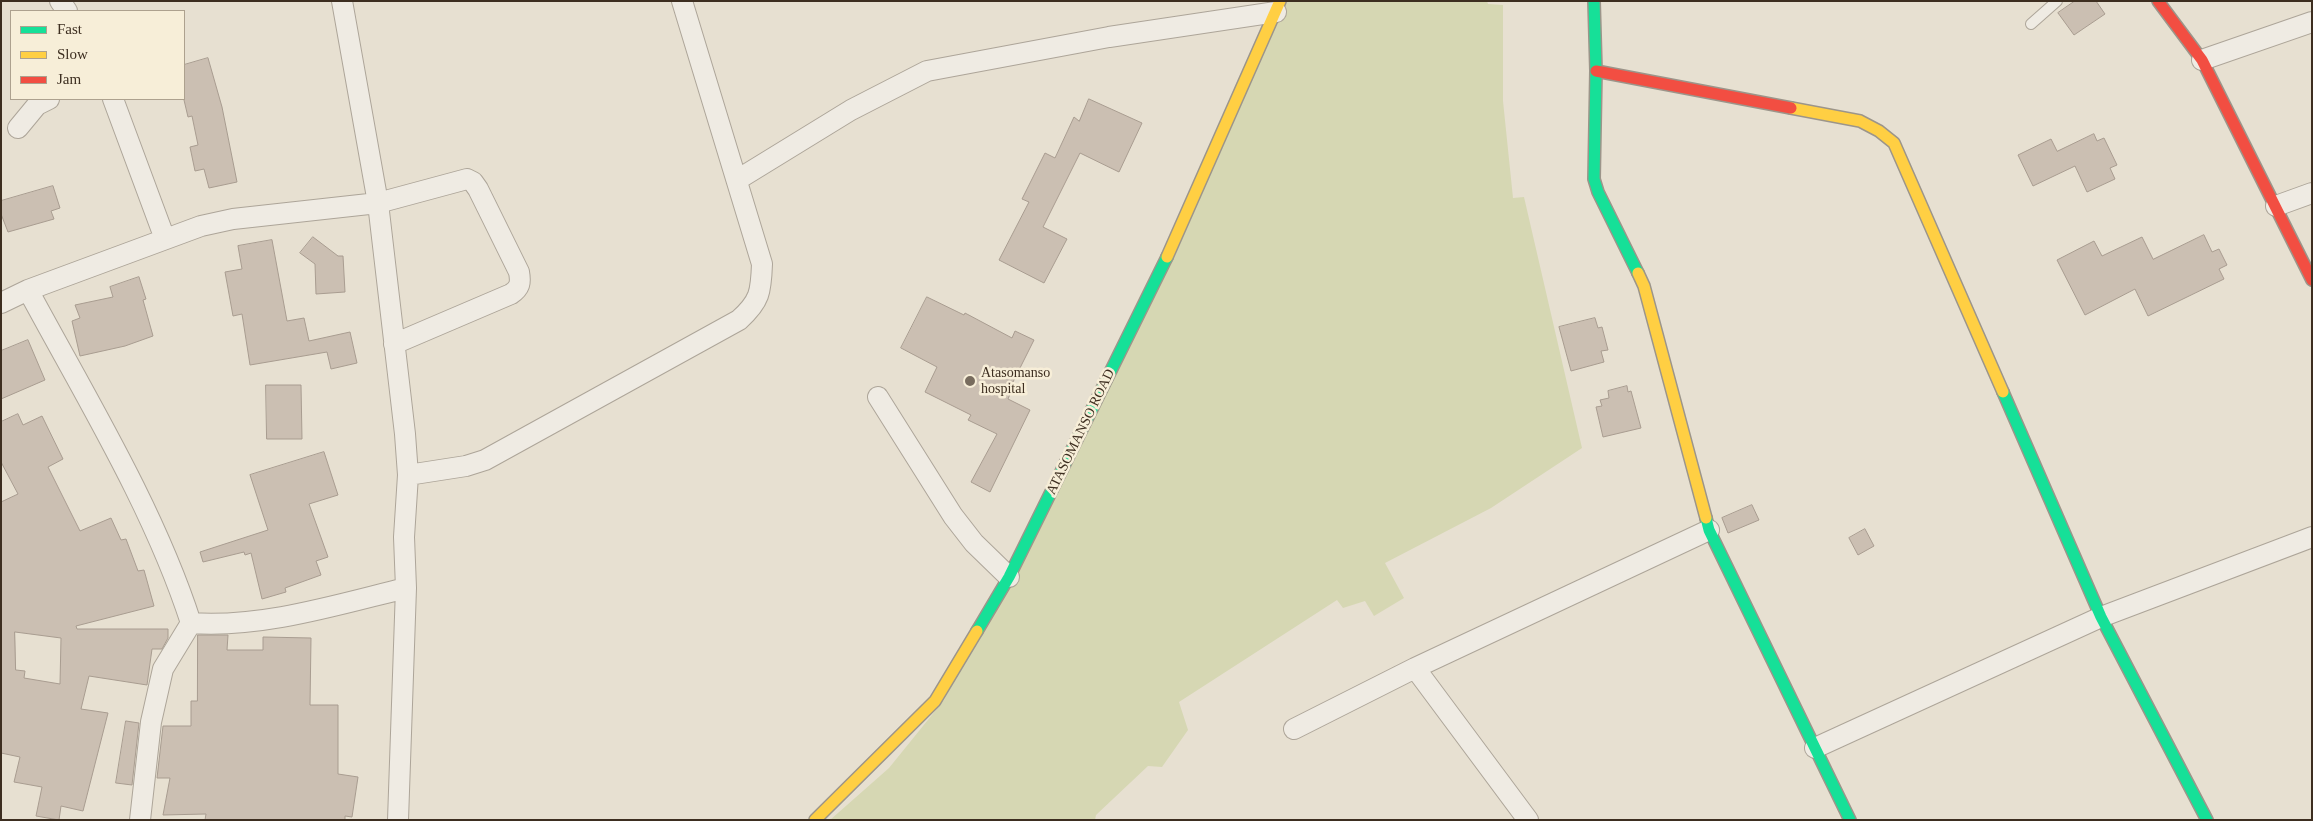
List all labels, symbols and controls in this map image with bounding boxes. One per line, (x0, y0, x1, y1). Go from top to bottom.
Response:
legend (10, 10, 185, 100)
text: Fast (57, 21, 82, 37)
text: Slow (57, 46, 88, 62)
text: Jam (57, 71, 81, 87)
place label: Atasomanso hospital (981, 365, 1050, 398)
street label: ATASOMANSO ROAD (1043, 366, 1119, 498)
marker: Atasomanso hospital (963, 374, 977, 388)

